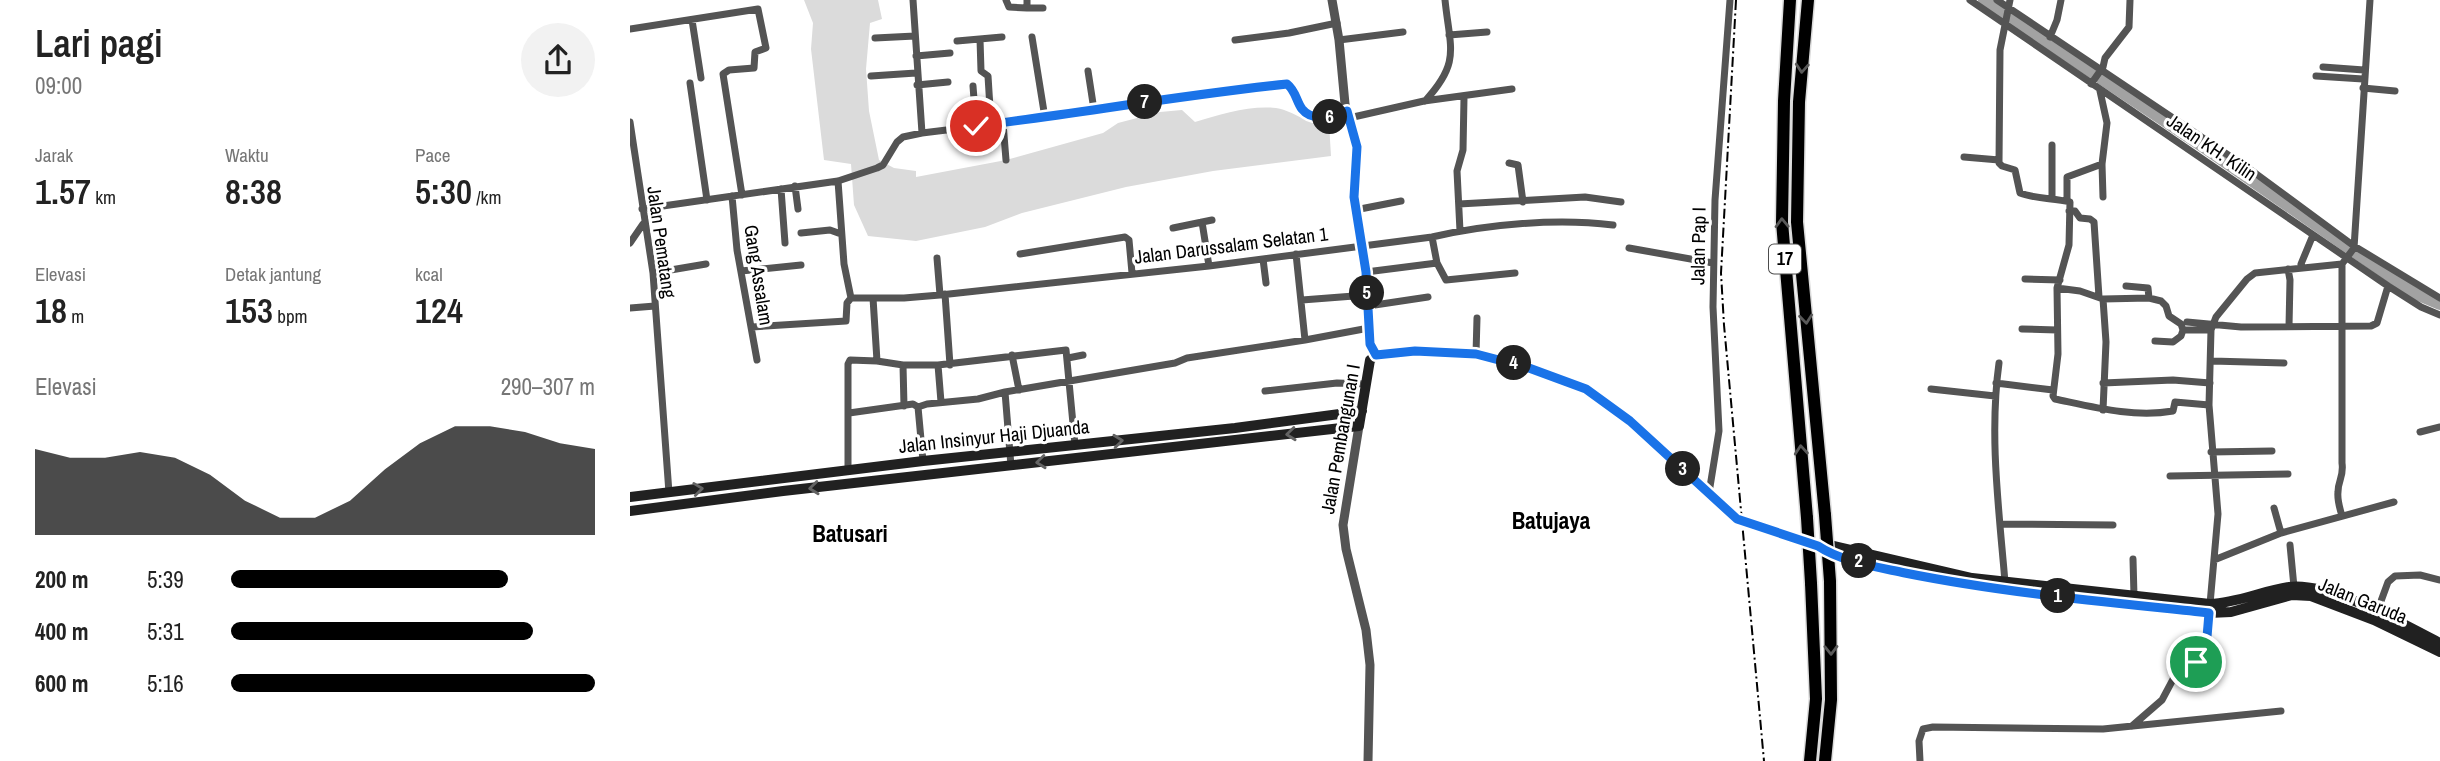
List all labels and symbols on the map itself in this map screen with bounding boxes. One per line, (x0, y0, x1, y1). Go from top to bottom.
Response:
one-way arrow (1795, 63, 1810, 74)
pin: 7 (1128, 84, 1162, 119)
pin (946, 96, 1006, 156)
pin: 6 (1312, 100, 1348, 134)
street label: Jalan KH. Kilin (2162, 107, 2262, 187)
street label: Jalan Pematang (641, 184, 683, 300)
street label: Jalan Pap I (1684, 207, 1712, 285)
one-way arrow (1775, 217, 1790, 228)
street label: Jalan Darussalam Selatan 1 (1133, 220, 1330, 270)
street label: Gang Assalam (738, 223, 780, 327)
road number: 17 (1769, 244, 1801, 274)
pin: 5 (1350, 276, 1384, 310)
one-way arrow (1798, 314, 1813, 325)
pin: 4 (1496, 346, 1532, 380)
street label: Jalan Pembangunan I (1314, 362, 1366, 516)
street label: Jalan Insinyur Haji Djuanda (897, 413, 1091, 459)
one-way arrow (1285, 426, 1296, 441)
one-way arrow (1113, 433, 1124, 448)
one-way arrow (1794, 444, 1809, 455)
pin: 3 (1666, 452, 1700, 486)
one-way arrow (1035, 455, 1046, 470)
one-way arrow (809, 480, 820, 495)
one-way arrow (692, 482, 704, 497)
district label: Batujaya (1512, 505, 1591, 536)
district label: Batusari (812, 518, 888, 549)
pin: 2 (1842, 544, 1876, 578)
street label: Jalan Garuda (2315, 570, 2412, 630)
pin: 1 (2040, 578, 2076, 614)
pin (2166, 632, 2226, 692)
one-way arrow (1823, 645, 1839, 655)

